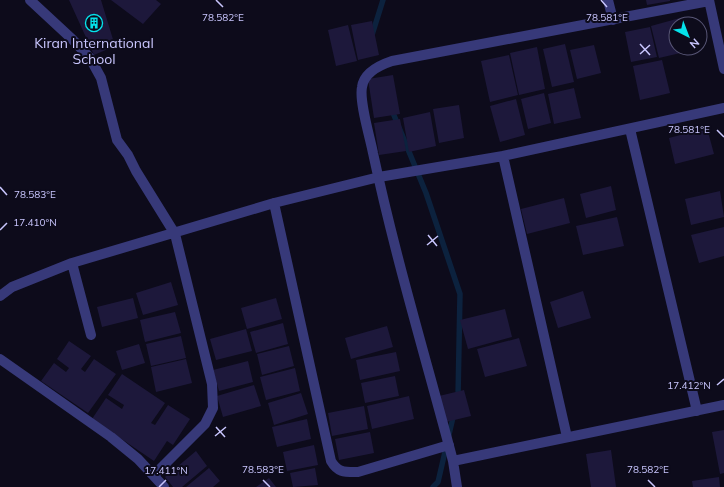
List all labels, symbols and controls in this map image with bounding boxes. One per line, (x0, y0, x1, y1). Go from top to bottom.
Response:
text: 78.582°E (202, 11, 244, 24)
text: 78.581°E (586, 11, 628, 24)
building icon: Kiran International School (84, 13, 104, 33)
north arrow (668, 16, 708, 56)
place label: Kiran International School (34, 34, 154, 68)
text: N (687, 35, 702, 51)
text: 78.581°E (668, 123, 710, 136)
text: 78.583°E (14, 188, 56, 201)
text: 17.410°N (13, 216, 57, 229)
text: 17.412°N (667, 379, 711, 392)
text: 78.583°E (242, 463, 284, 476)
text: 78.582°E (627, 463, 669, 476)
text: 17.411°N (144, 464, 188, 477)

